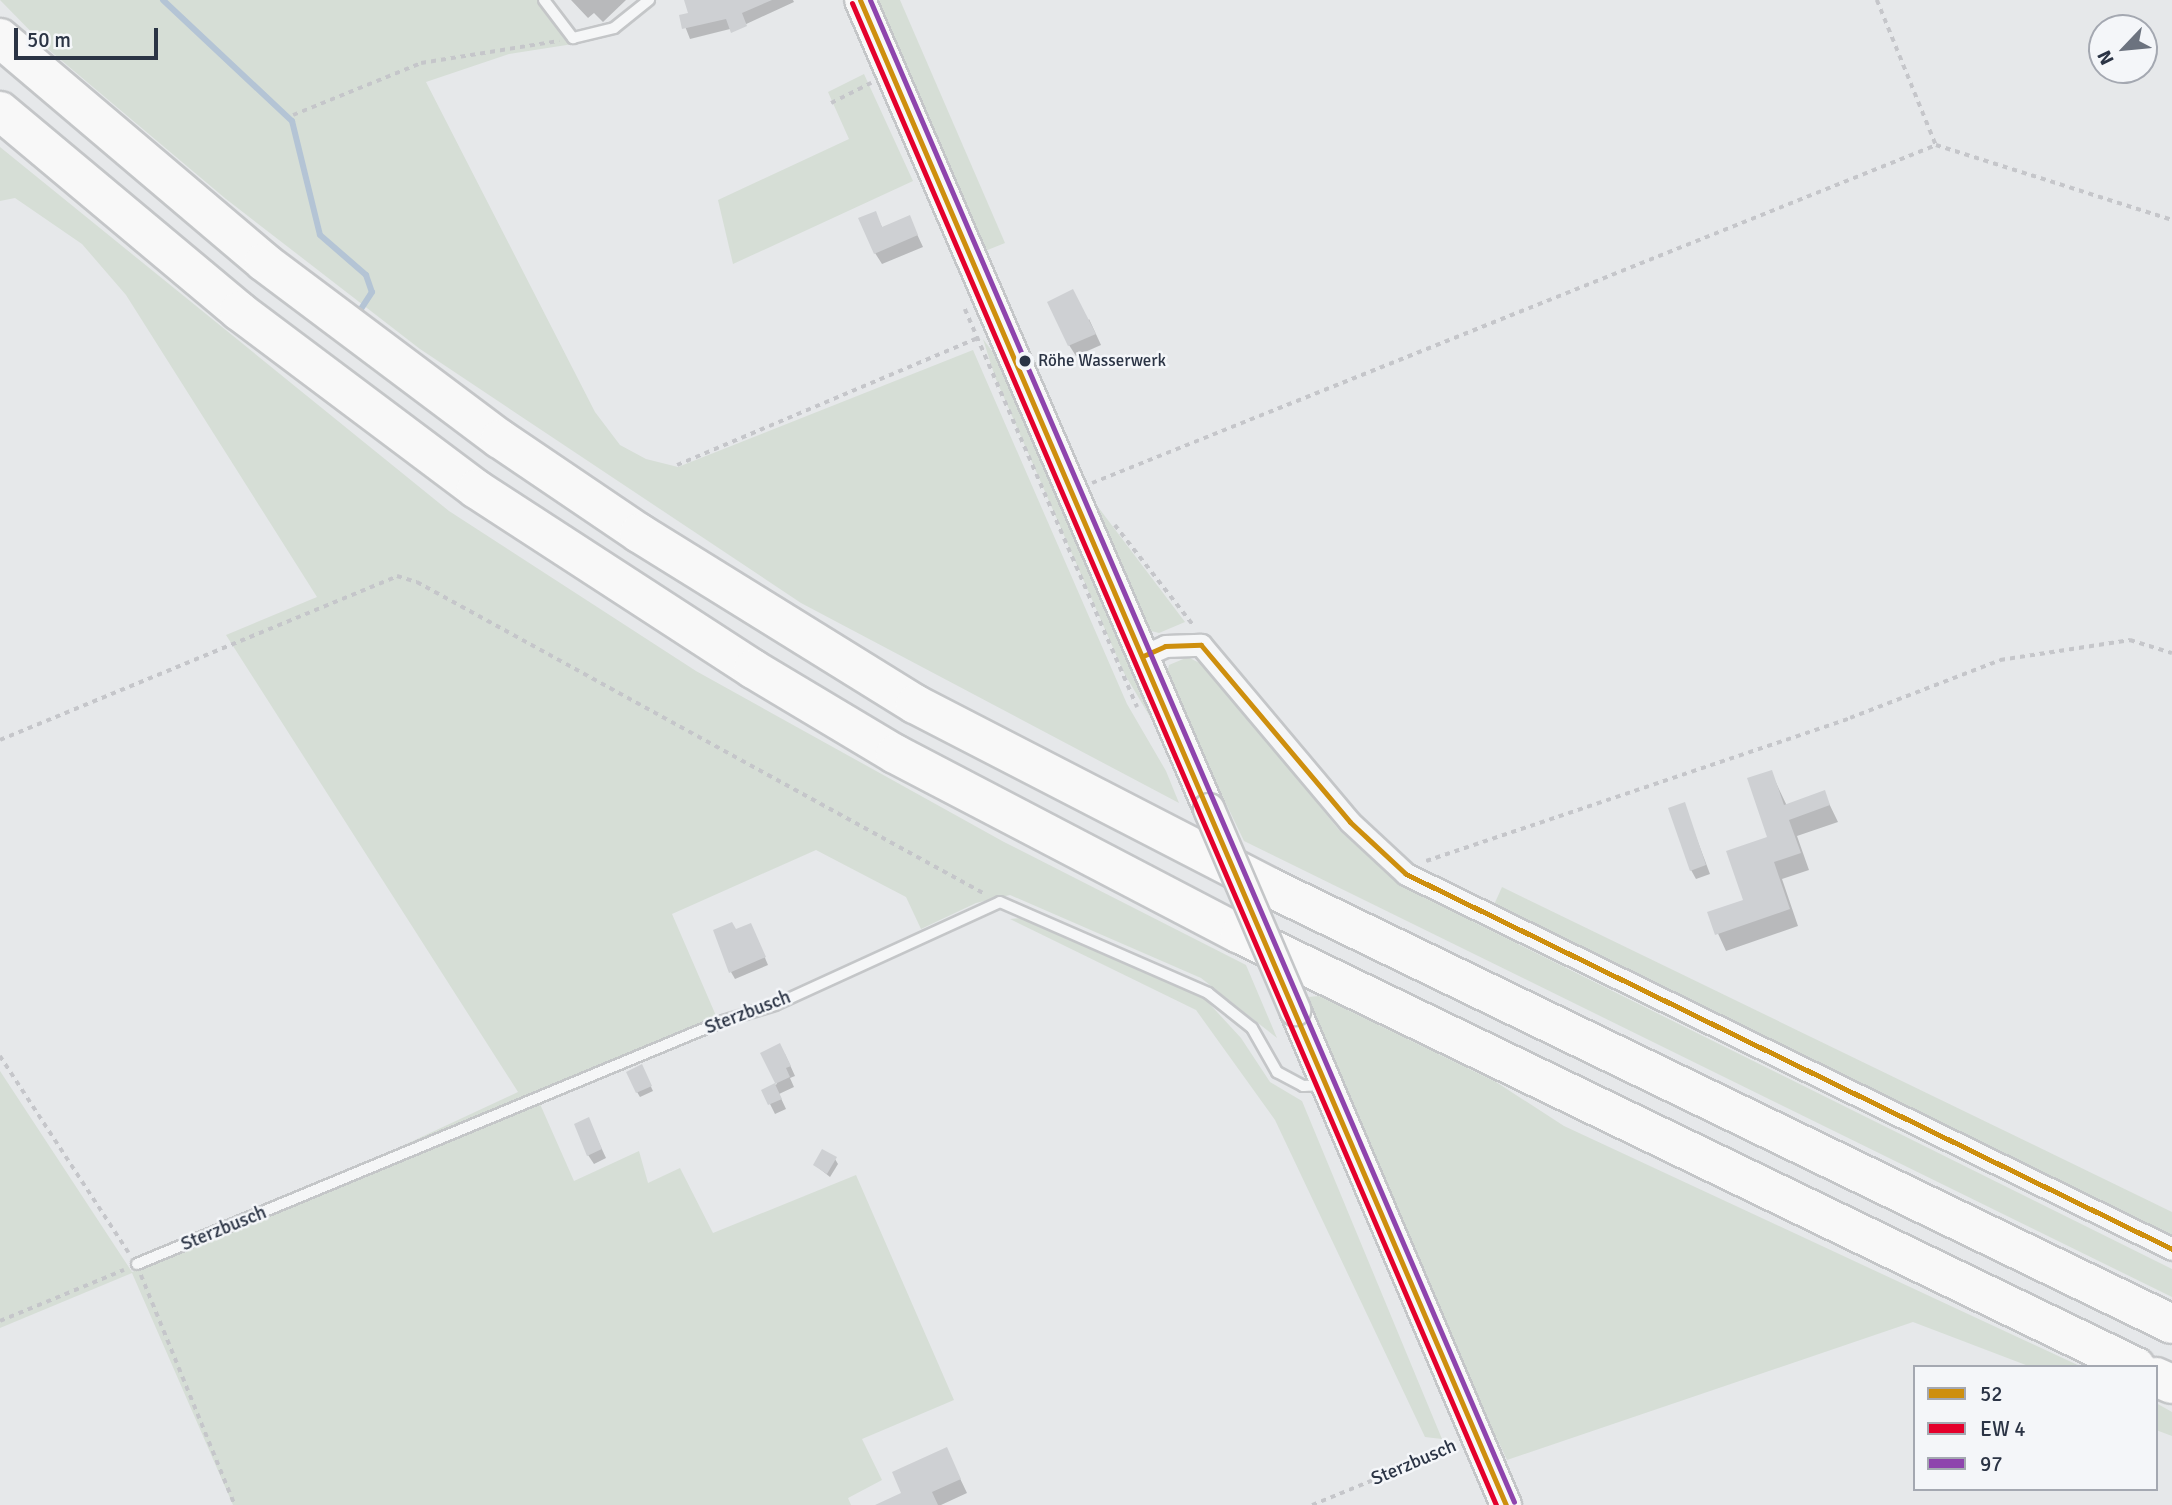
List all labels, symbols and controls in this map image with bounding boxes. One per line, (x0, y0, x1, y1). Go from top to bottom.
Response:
scale bar (18, 14, 161, 58)
north arrow (2088, 14, 2158, 84)
text: 50 m (27, 27, 71, 53)
text: N (2092, 46, 2120, 69)
place label: Röhe Wasserwerk (1038, 351, 1166, 371)
marker: Röhe Wasserwerk (1018, 354, 1032, 368)
street label: Sterzbusch (702, 986, 794, 1040)
street label: Sterzbusch (178, 1202, 270, 1256)
legend (1913, 1365, 2158, 1491)
text: 52 (1980, 1381, 2003, 1407)
text: EW 4 (1980, 1416, 2026, 1442)
street label: Sterzbusch (1368, 1435, 1460, 1491)
text: 97 (1980, 1451, 2003, 1477)

